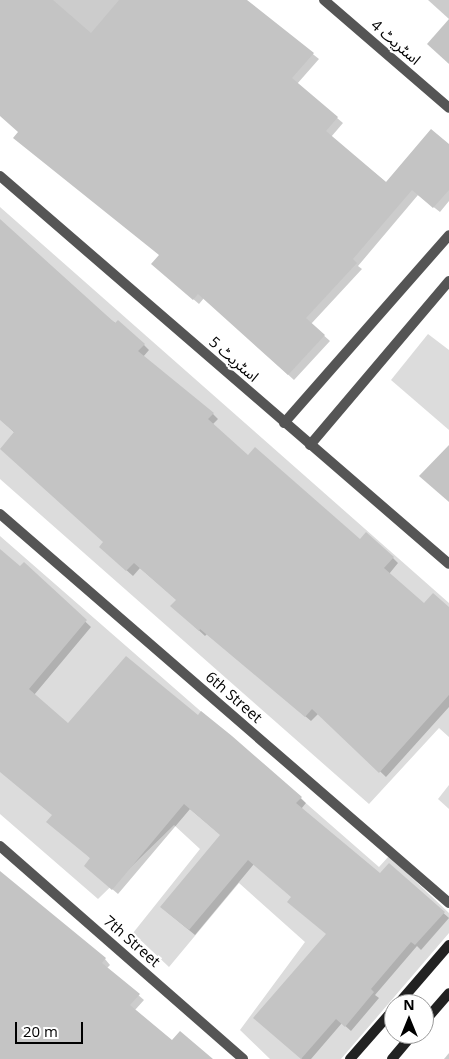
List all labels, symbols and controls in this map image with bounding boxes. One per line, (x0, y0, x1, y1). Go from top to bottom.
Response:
street label: اسٹریٹ 4 (368, 16, 424, 68)
street label: اسٹریٹ 5 (206, 333, 262, 385)
street label: 6th Street (202, 668, 266, 726)
street label: 7th Street (100, 912, 164, 970)
north arrow (384, 994, 434, 1044)
text: N (403, 995, 415, 1014)
scale bar (18, 1012, 85, 1044)
text: 20 m (23, 1021, 58, 1041)

